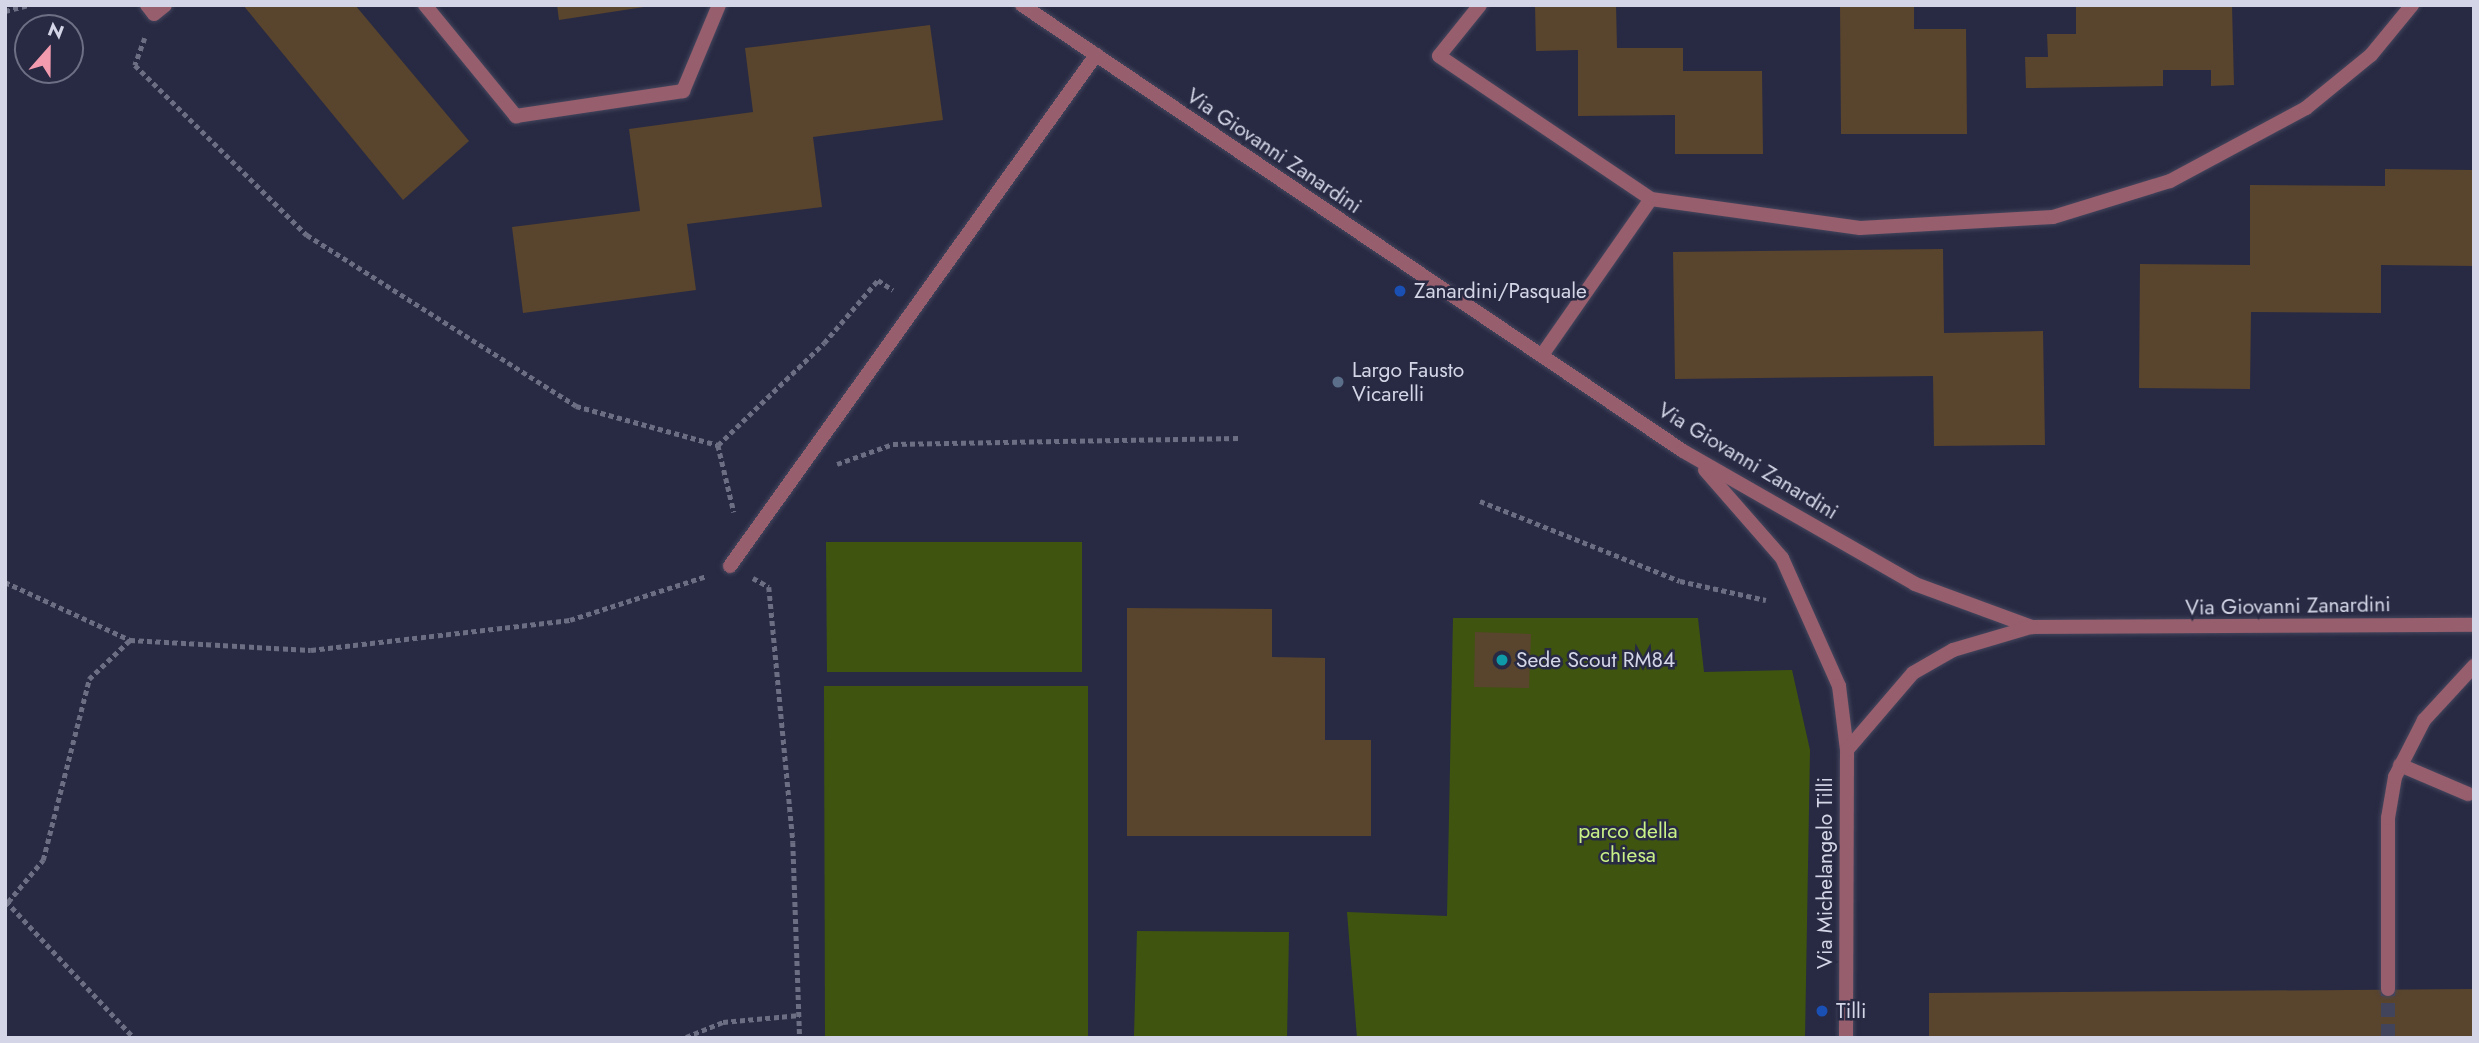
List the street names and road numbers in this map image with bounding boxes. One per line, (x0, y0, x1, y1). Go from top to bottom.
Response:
street label: Via Giovanni Zanardini (1182, 83, 1366, 219)
street label: Via Giovanni Zanardini (1653, 397, 1843, 525)
street label: Via Giovanni Zanardini (2185, 592, 2391, 620)
street label: Via Michelangelo Tilli (1812, 777, 1838, 969)

